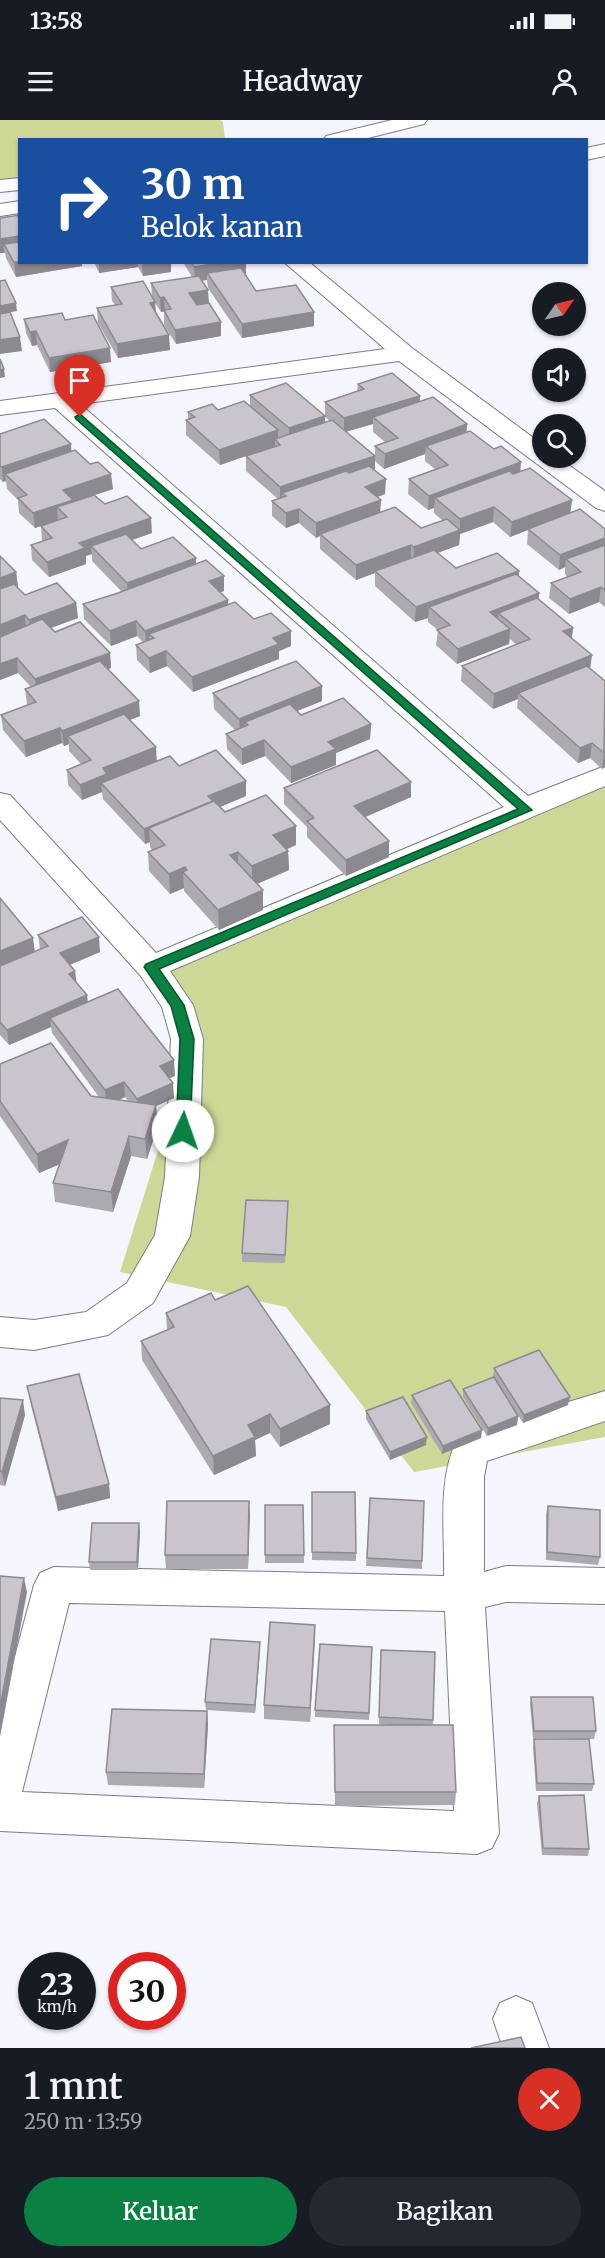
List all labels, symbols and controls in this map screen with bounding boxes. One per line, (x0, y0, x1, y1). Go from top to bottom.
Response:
text: 13:58 (30, 7, 83, 35)
text: Headway (243, 64, 362, 98)
icon: menu (24, 65, 57, 98)
icon: person (548, 65, 581, 98)
text: 30 m (141, 158, 245, 210)
icon: right (42, 162, 120, 240)
text: Belok kanan (141, 210, 303, 244)
north arrow (532, 282, 586, 336)
map controls (532, 282, 586, 468)
button: sound (532, 348, 586, 402)
pin (54, 355, 105, 417)
icon: arrive (63, 364, 96, 397)
button: search (532, 414, 586, 468)
position arrow (151, 1099, 215, 1163)
speed limit sign: 30 (108, 1952, 186, 2030)
text: 23 (40, 1965, 74, 2003)
text: km/h (37, 1997, 77, 2016)
text: 1 mnt (24, 2064, 123, 2109)
button: close (518, 2068, 581, 2131)
text: 250 m · 13:59 (24, 2109, 142, 2134)
button: Keluar (24, 2177, 297, 2246)
button: Bagikan (309, 2177, 581, 2246)

